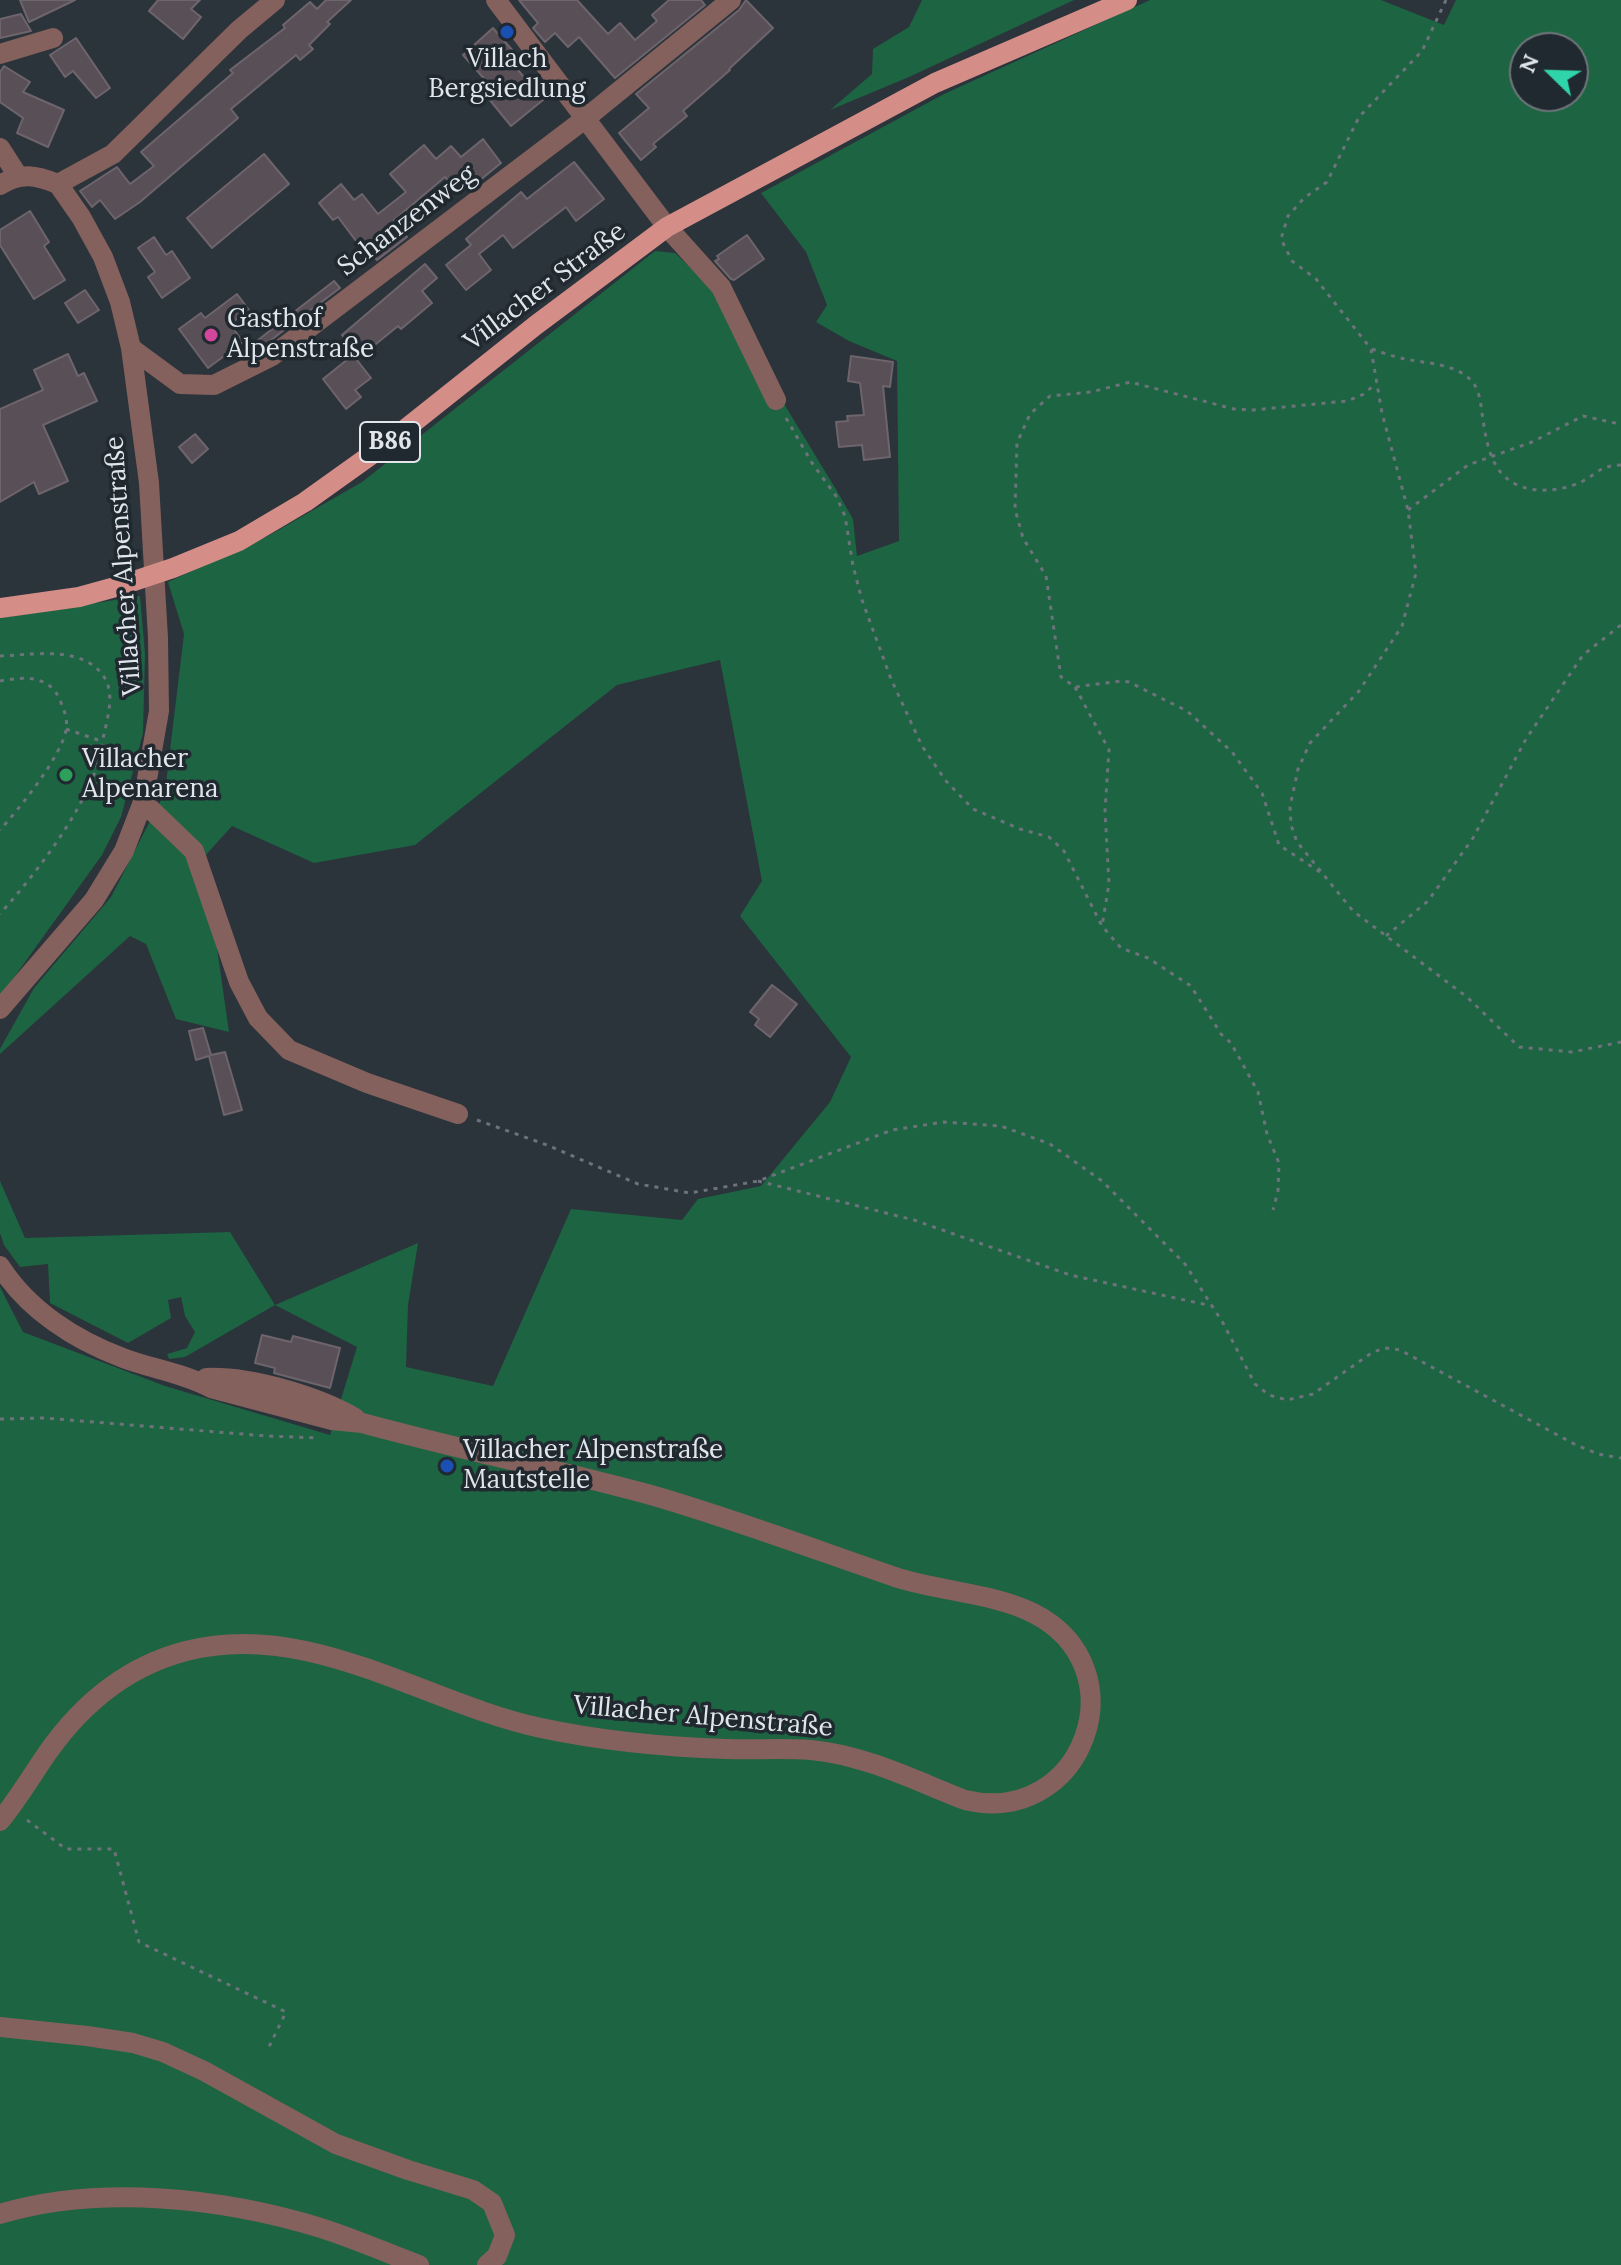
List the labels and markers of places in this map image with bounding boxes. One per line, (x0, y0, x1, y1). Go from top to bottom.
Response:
marker: Villach Bergsiedlung (498, 23, 516, 41)
place label: Villach Bergsiedlung (428, 44, 586, 106)
place label: Gasthof Alpenstraße (227, 304, 374, 366)
marker: Gasthof Alpenstraße (202, 326, 220, 344)
place label: Villacher Alpenarena (82, 744, 219, 806)
marker: Villacher Alpenarena (57, 766, 75, 784)
place label: Villacher Alpenstraße Mautstelle (463, 1435, 723, 1496)
marker: Villacher Alpenstraße Mautstelle (438, 1457, 456, 1475)

